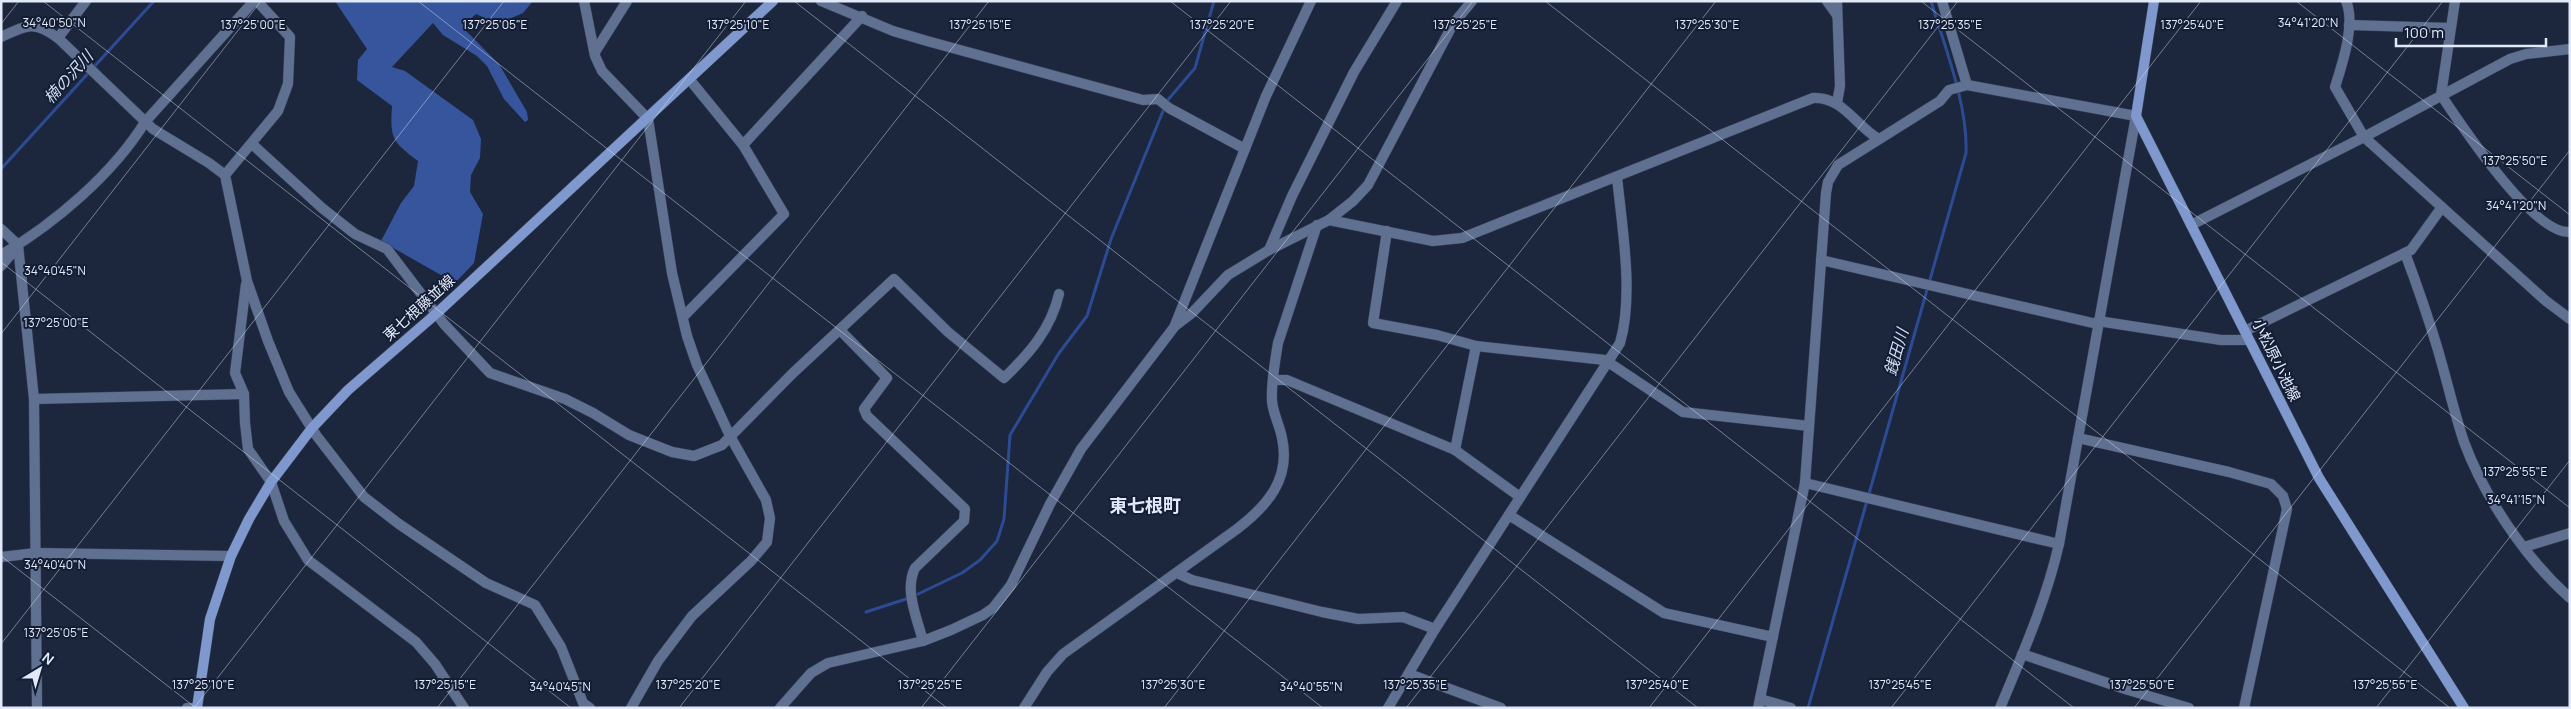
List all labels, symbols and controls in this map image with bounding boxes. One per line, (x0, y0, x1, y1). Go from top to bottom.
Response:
text: 34°40'50"N (22, 14, 86, 31)
text: 34°41'20"N (2278, 14, 2338, 31)
scale bar (2396, 15, 2546, 47)
text: 137°25'00"E (220, 16, 286, 33)
text: 137°25'05"E (463, 16, 528, 33)
text: 137°25'10"E (707, 16, 769, 33)
text: 137°25'15"E (949, 16, 1011, 33)
text: 137°25'20"E (1190, 16, 1255, 33)
text: 137°25'25"E (1433, 16, 1497, 33)
text: 137°25'30"E (1675, 16, 1739, 33)
text: 137°25'35"E (1918, 16, 1982, 33)
text: 137°25'40"E (2160, 16, 2224, 33)
text: 100 m (2404, 22, 2444, 43)
water label: 楠の沢川 (38, 44, 99, 108)
text: 137°25'50"E (2483, 152, 2548, 169)
text: 34°41'20"N (2486, 197, 2546, 214)
text: 34°40'45"N (24, 262, 86, 279)
street label: 東七根藤並線 (378, 270, 459, 346)
text: 137°25'00"E (23, 314, 89, 331)
street label: 小松原小池線 (2247, 315, 2306, 405)
water label: 銭田川 (1879, 324, 1914, 378)
text: 137°25'55"E (2483, 463, 2547, 480)
text: 34°41'15"N (2487, 491, 2545, 508)
district label: 東七根町 (1109, 493, 1181, 517)
text: 34°40'40"N (24, 556, 86, 573)
text: 137°25'05"E (24, 624, 89, 641)
north arrow (15, 644, 65, 694)
text: N (38, 648, 58, 669)
text: 137°25'10"E (172, 676, 234, 693)
text: 137°25'15"E (414, 676, 476, 693)
text: 137°25'20"E (656, 676, 721, 693)
text: 137°25'25"E (898, 676, 962, 693)
text: 137°25'30"E (1141, 676, 1205, 693)
text: 137°25'35"E (1383, 676, 1447, 693)
text: 137°25'40"E (1625, 676, 1689, 693)
text: 137°25'45"E (1868, 676, 1932, 693)
text: 137°25'50"E (2110, 676, 2175, 693)
text: 137°25'55"E (2353, 676, 2417, 693)
text: 34°40'45"N (529, 678, 591, 695)
text: 34°40'55"N (1280, 678, 1342, 695)

